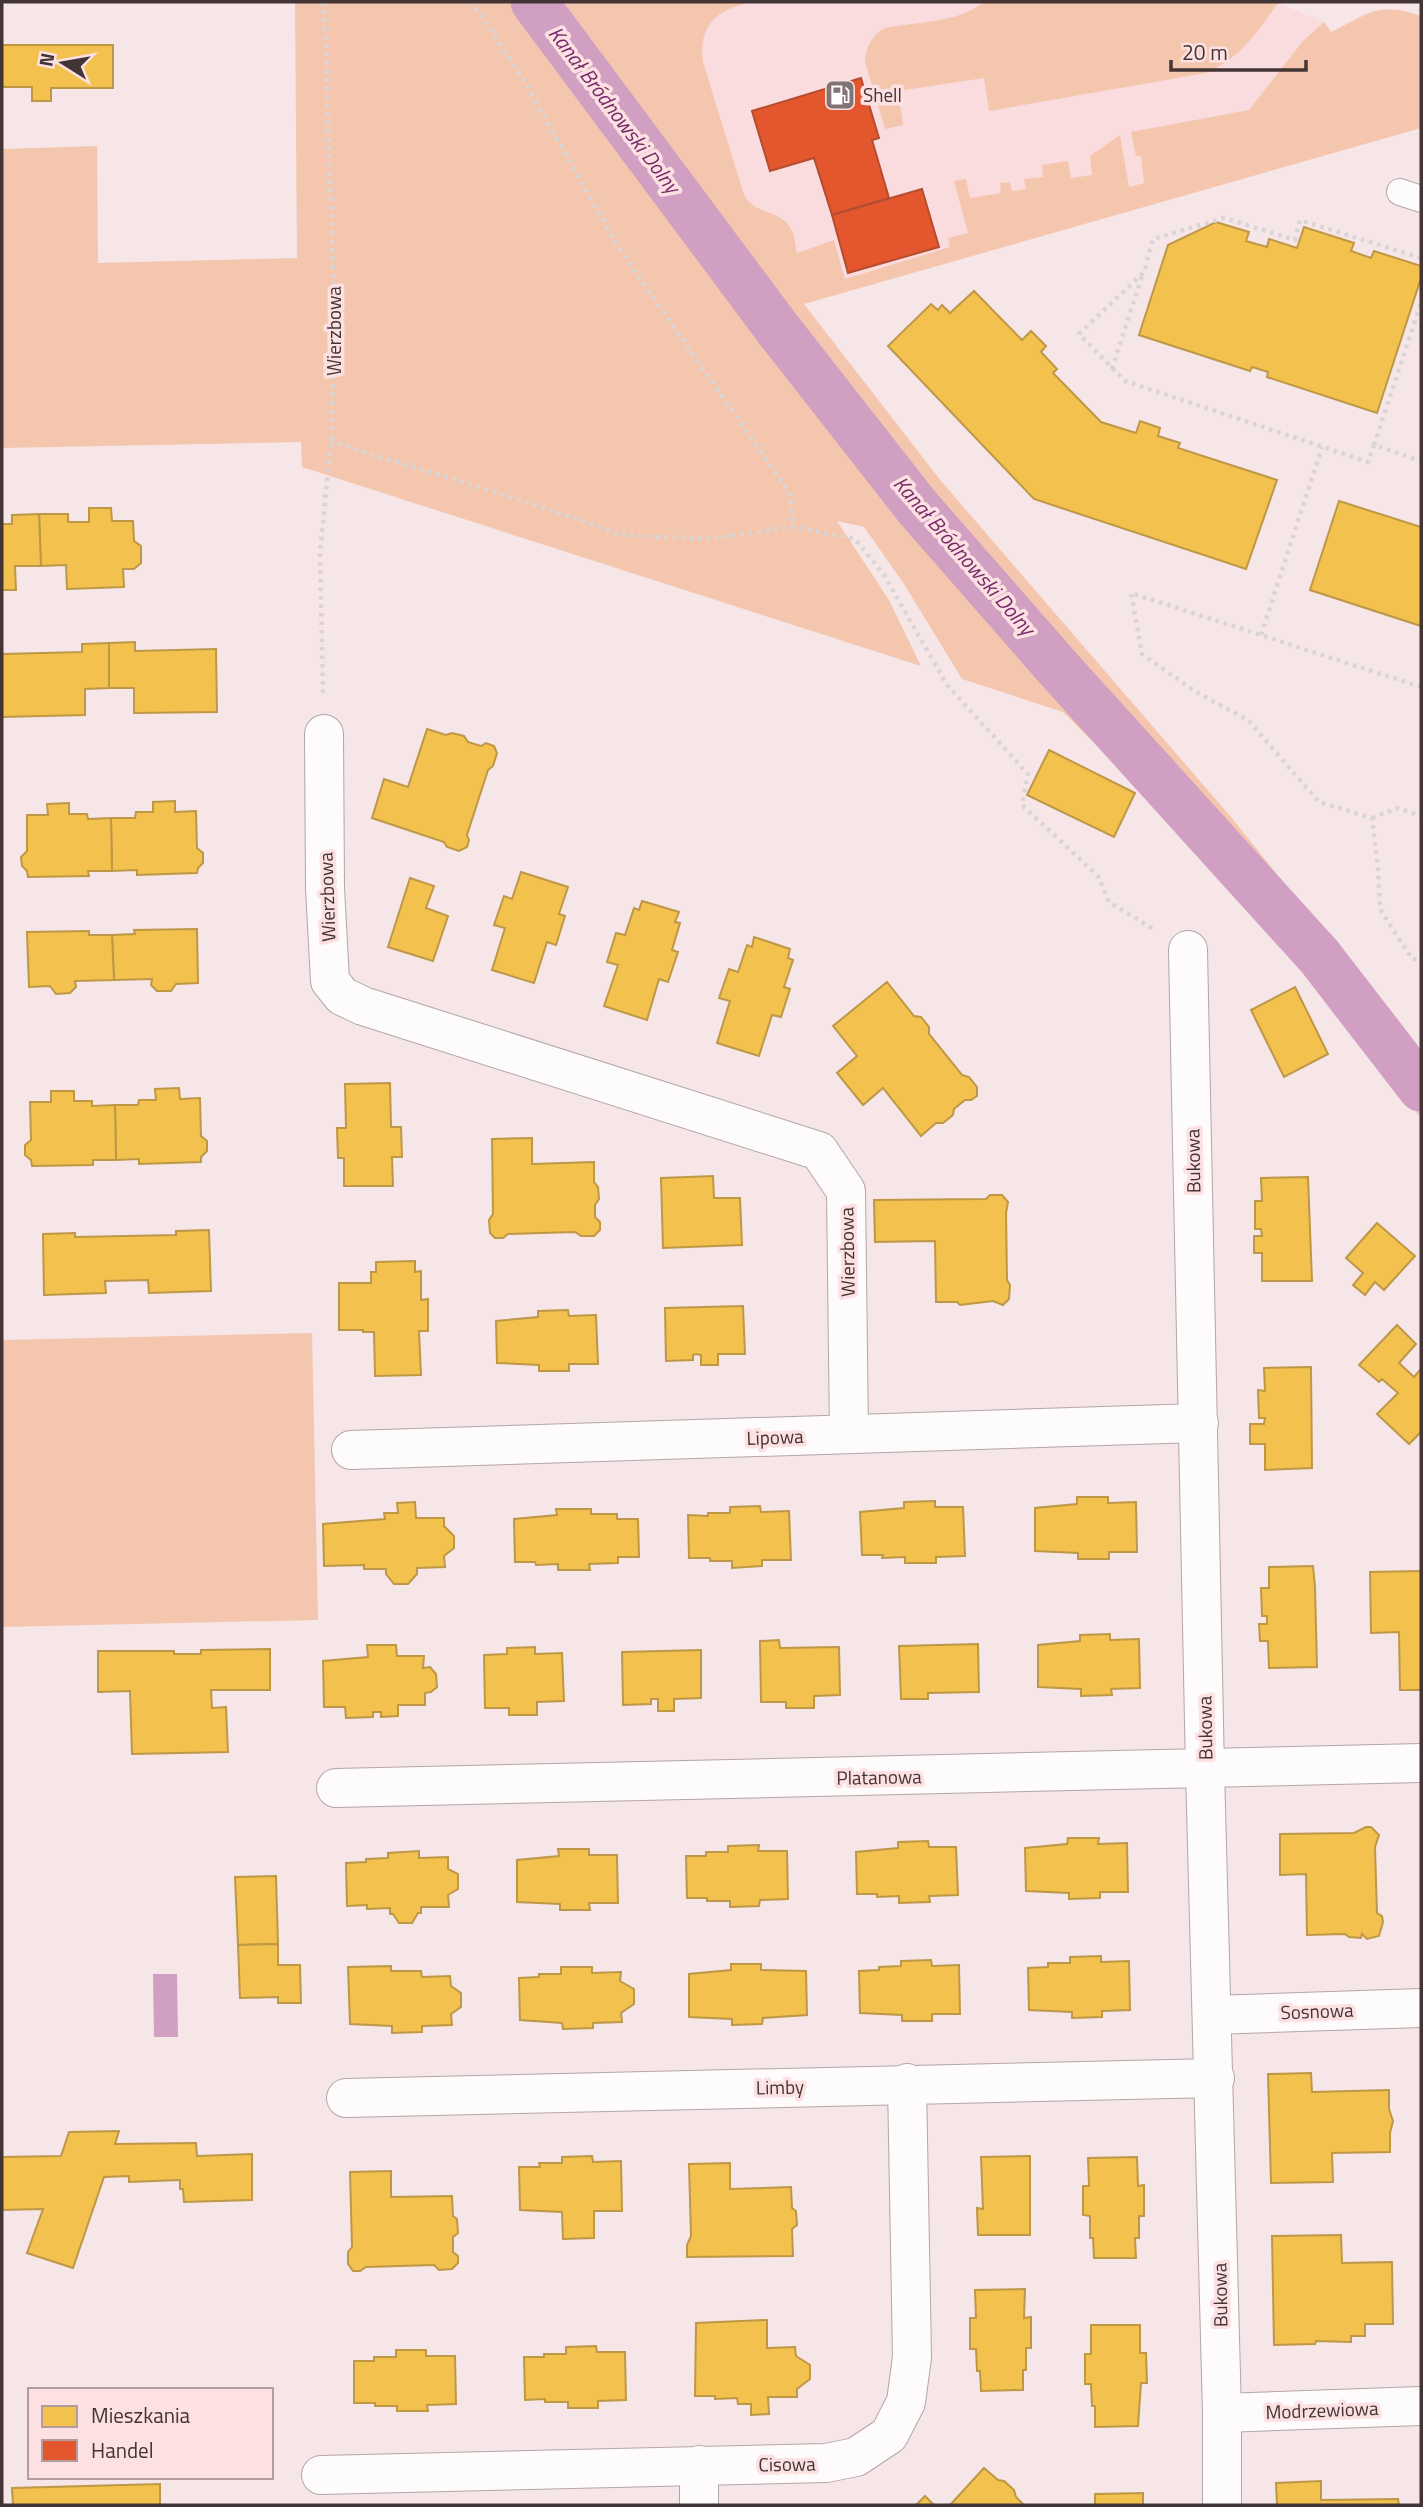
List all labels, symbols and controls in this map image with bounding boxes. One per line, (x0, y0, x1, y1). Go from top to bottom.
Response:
water label: Kanał Bródnowski Dolny (541, 19, 690, 202)
north arrow (28, 28, 98, 98)
scale bar (1171, 28, 1306, 72)
text: 20 m (1182, 36, 1228, 68)
text: N (30, 50, 61, 69)
fuel station icon: Shell (823, 78, 857, 112)
place label: Shell (863, 80, 902, 109)
street label: Wierzbowa (319, 286, 348, 376)
water label: Kanał Bródnowski Dolny (886, 469, 1045, 644)
street label: Wierzbowa (310, 851, 343, 942)
street label: Bukowa (1177, 1128, 1208, 1194)
street label: Wierzbowa (831, 1206, 862, 1297)
street label: Lipowa (746, 1421, 805, 1452)
street label: Bukowa (1189, 1695, 1220, 1761)
street label: Platanowa (836, 1761, 922, 1792)
street label: Sosnowa (1280, 1995, 1355, 2026)
street label: Limby (756, 2072, 804, 2101)
street label: Bukowa (1204, 2262, 1235, 2328)
legend (28, 2388, 273, 2479)
street label: Modrzewiowa (1265, 2393, 1379, 2426)
text: Mieszkania (91, 2399, 191, 2431)
text: Handel (91, 2434, 154, 2466)
street label: Cisowa (758, 2448, 816, 2478)

